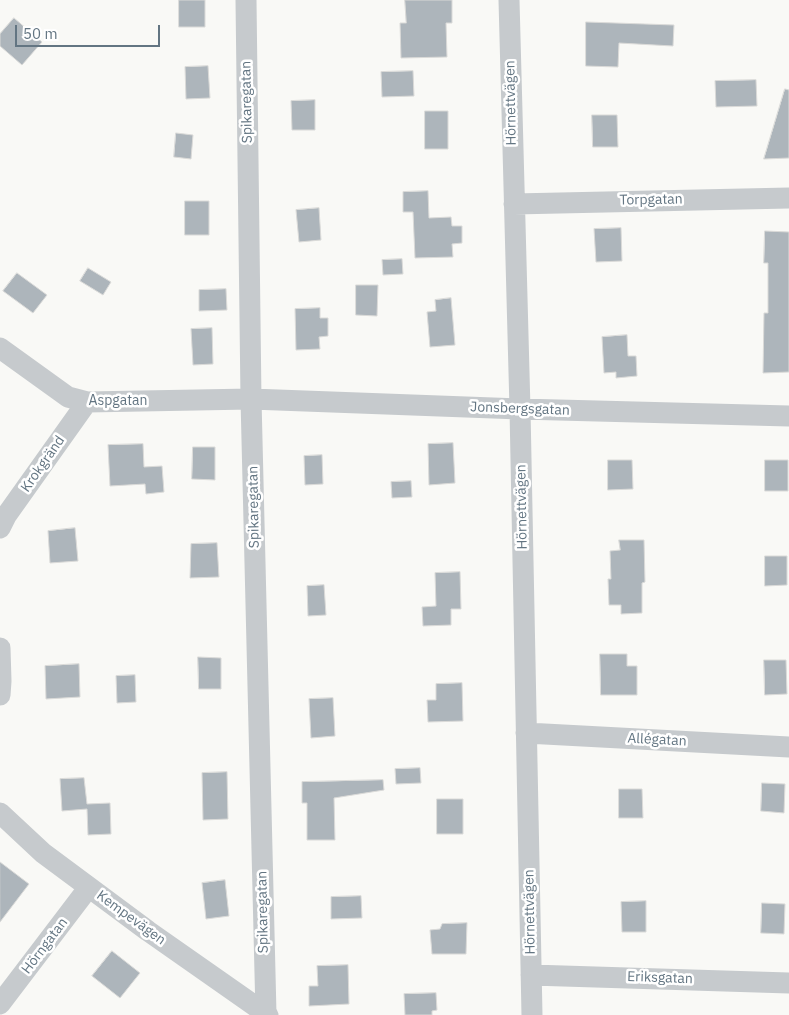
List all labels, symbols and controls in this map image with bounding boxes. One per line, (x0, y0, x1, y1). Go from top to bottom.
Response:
scale bar (18, 15, 162, 47)
text: 50 m (23, 24, 58, 43)
street label: Hörnettvägen (502, 60, 520, 146)
street label: Spikaregatan (238, 61, 256, 143)
street label: Torpgatan (619, 191, 683, 209)
street label: Aspgatan (88, 393, 148, 409)
street label: Jonsbergsgatan (470, 399, 570, 419)
street label: Krokgränd (18, 433, 68, 495)
street label: Hörnettvägen (513, 464, 531, 550)
street label: Spikaregatan (245, 466, 263, 548)
street label: Allégatan (627, 730, 687, 750)
street label: Hörnettvägen (521, 869, 539, 955)
street label: Spikaregatan (254, 871, 272, 953)
street label: Kempevägen (93, 887, 169, 949)
street label: Hörngatan (18, 915, 72, 977)
street label: Eriksgatan (627, 968, 693, 988)

